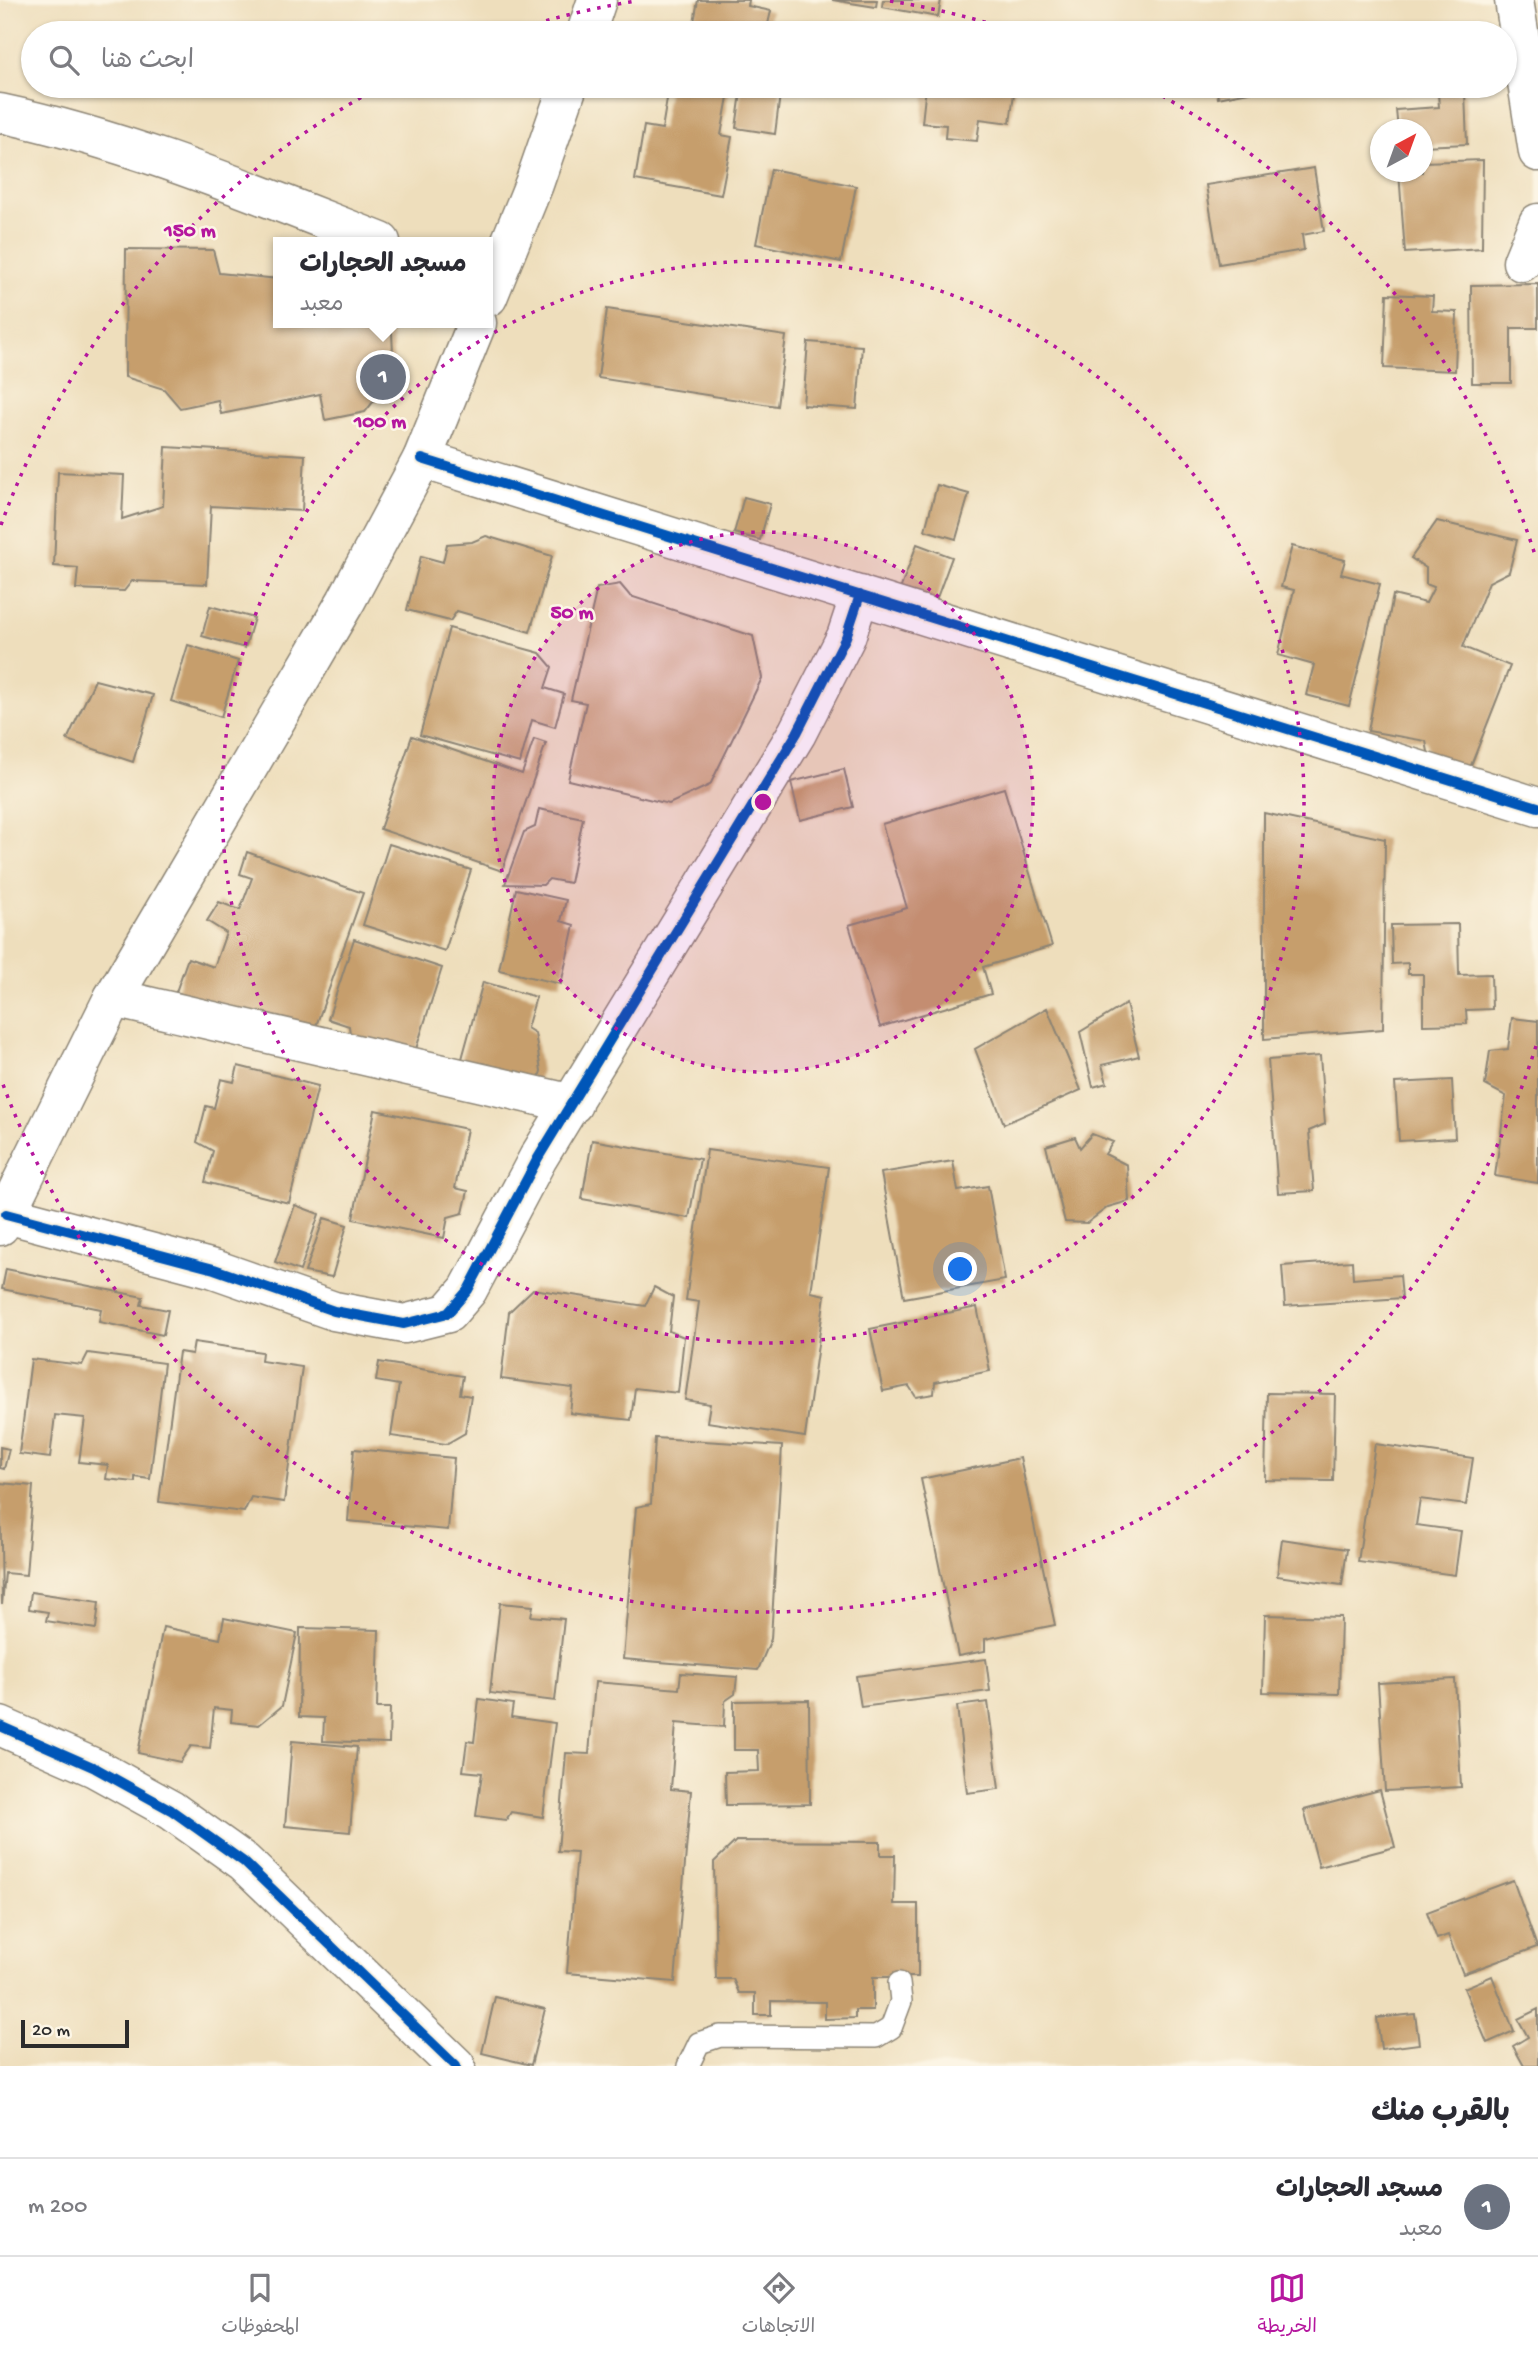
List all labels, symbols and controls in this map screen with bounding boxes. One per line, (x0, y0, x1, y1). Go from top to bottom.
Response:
search box (21, 21, 1517, 98)
icon: search (45, 41, 83, 79)
text: ابحث هنا (101, 47, 194, 78)
north arrow (1370, 119, 1433, 182)
text: 150 m (163, 220, 216, 245)
popup (273, 237, 493, 328)
text: مسجد الحجارات (299, 251, 467, 282)
text: معبد (299, 292, 344, 319)
pin: 1 (360, 351, 406, 403)
text: 100 m (353, 411, 406, 436)
text: 50 m (551, 602, 594, 627)
centre of rings (751, 790, 775, 814)
your location (943, 1252, 977, 1286)
scale bar (21, 2017, 130, 2049)
text: 20 m (32, 2020, 70, 2043)
text: بالقرب منك (1371, 2097, 1510, 2132)
text: مسجد الحجارات (1276, 2176, 1443, 2207)
text: 200 m (28, 2194, 87, 2221)
text: 1 (1482, 2194, 1492, 2221)
text: معبد (1399, 2217, 1443, 2244)
tab: المحفوظات (221, 2269, 299, 2342)
tab: الاتجاهات (742, 2269, 815, 2342)
tab: الخريطة (1258, 2269, 1317, 2342)

